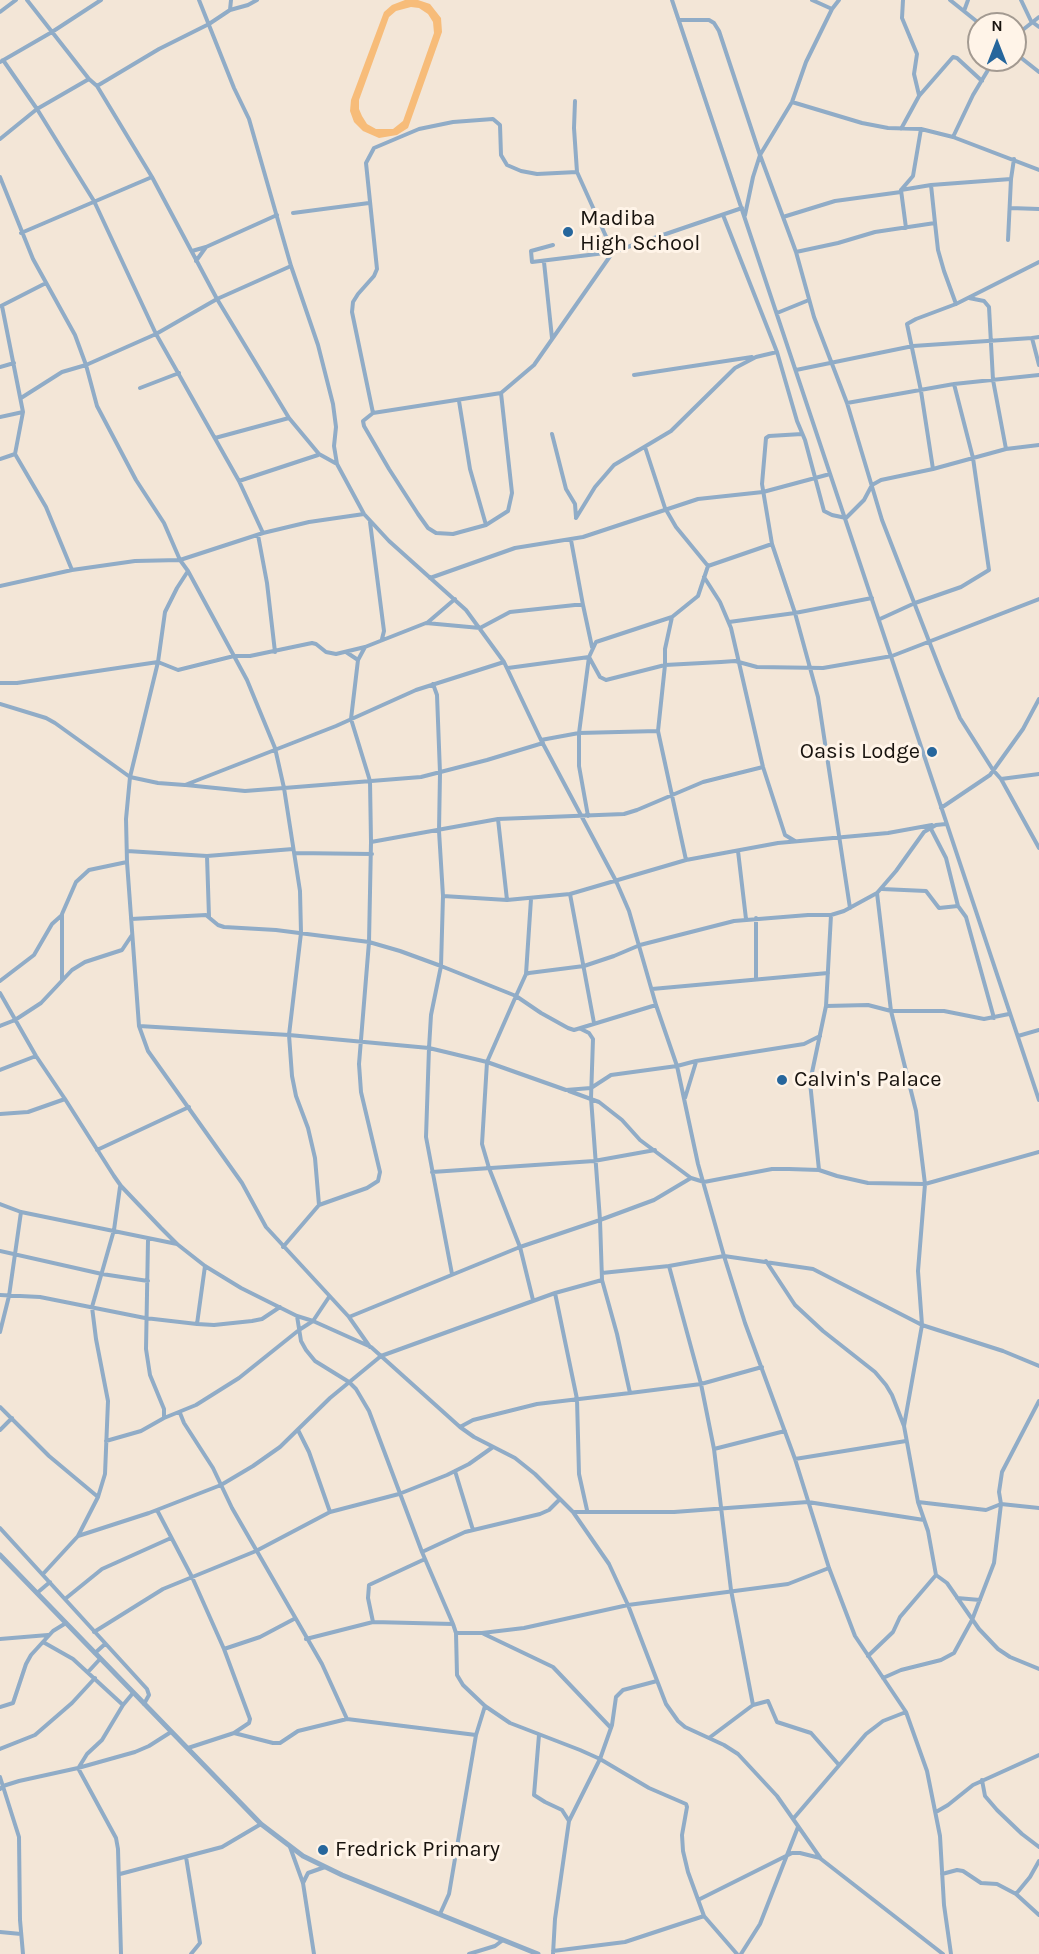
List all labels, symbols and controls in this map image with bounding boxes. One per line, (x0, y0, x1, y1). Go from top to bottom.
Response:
north arrow (967, 12, 1027, 72)
text: N (991, 16, 1003, 35)
place label: Madiba High School (580, 206, 700, 258)
marker: Madiba High School (561, 225, 575, 239)
place label: Oasis Lodge (800, 739, 920, 765)
marker: Oasis Lodge (925, 745, 939, 759)
place label: Calvin's Palace (794, 1067, 942, 1093)
marker: Calvin's Palace (775, 1073, 789, 1087)
place label: Fredrick Primary (335, 1837, 500, 1863)
marker: Fredrick Primary (316, 1843, 330, 1857)

